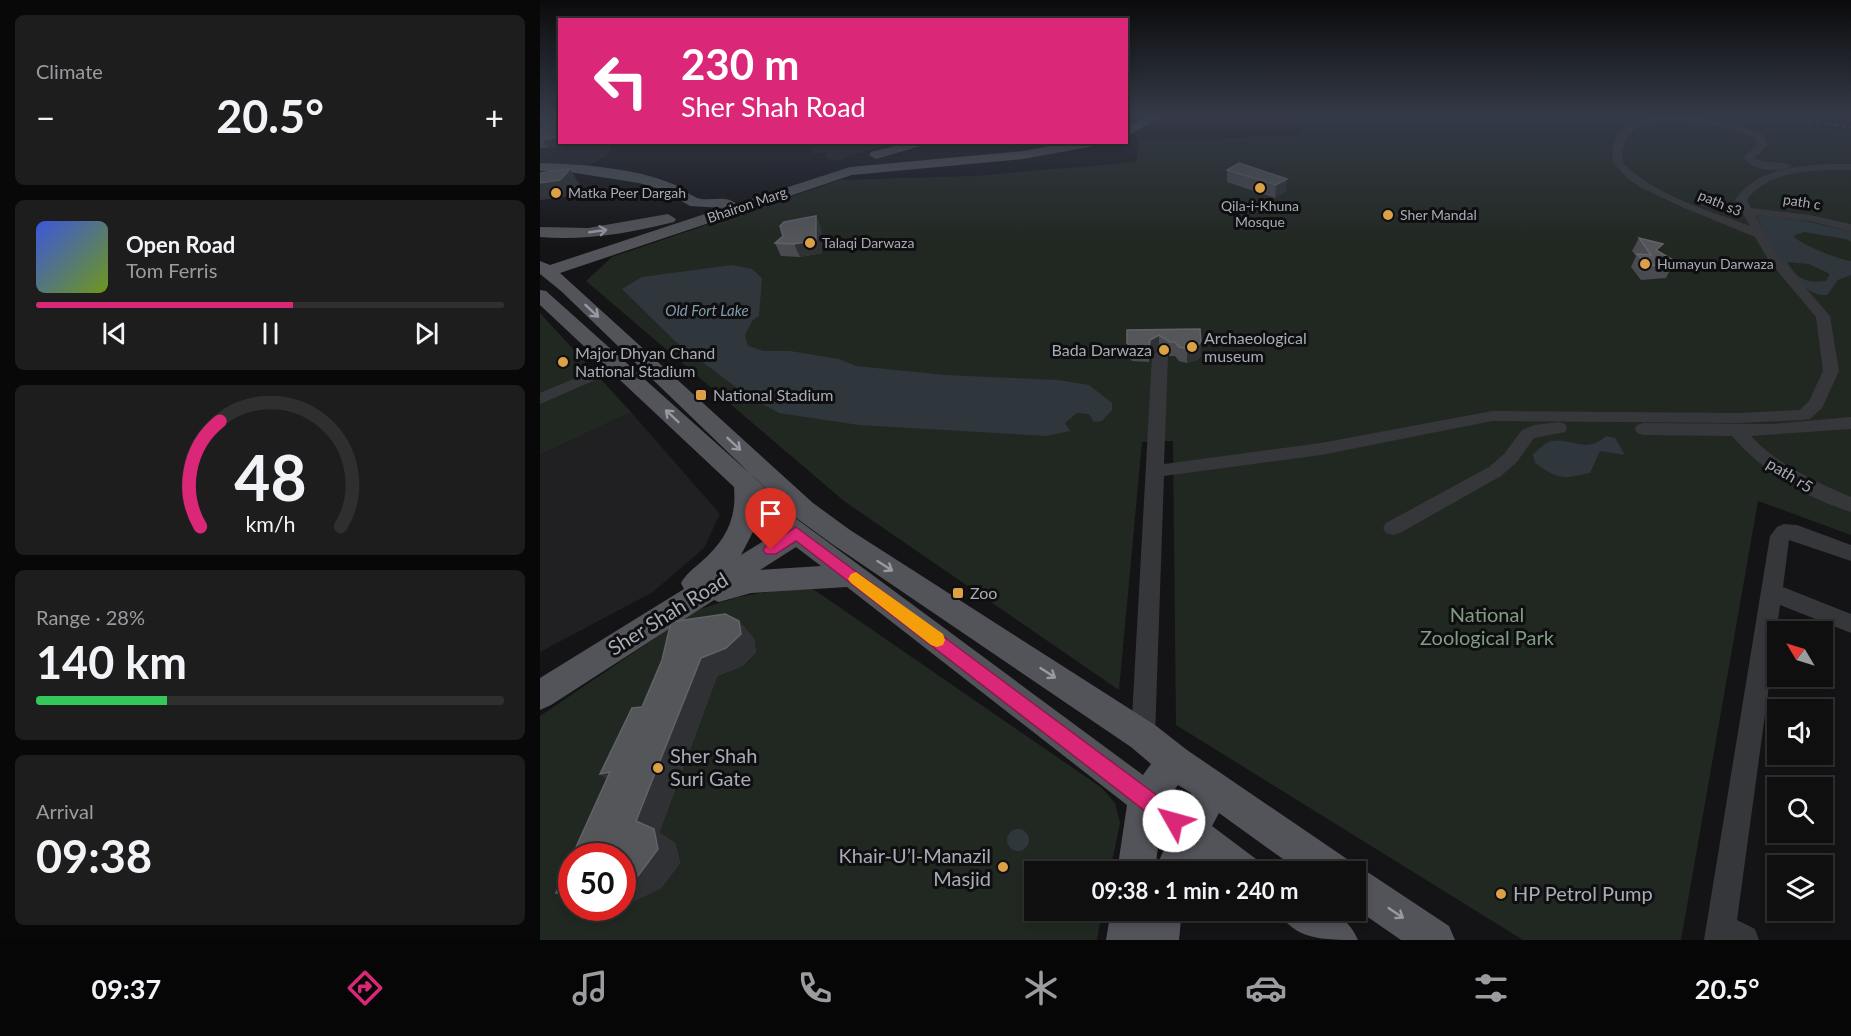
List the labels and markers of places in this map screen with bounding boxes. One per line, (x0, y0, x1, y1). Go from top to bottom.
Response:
marker: Qila-i-Khuna Mosque (1253, 181, 1267, 195)
place label: Matka Peer Dargah (568, 184, 686, 201)
marker: Matka Peer Dargah (549, 186, 563, 200)
place label: Qila-i-Khuna Mosque (1221, 197, 1299, 230)
place label: Sher Mandal (1400, 206, 1477, 223)
marker: Sher Mandal (1381, 208, 1395, 222)
place label: Talaqi Darwaza (822, 234, 914, 251)
marker: Talaqi Darwaza (803, 236, 817, 250)
place label: Humayun Darwaza (1657, 255, 1774, 272)
marker: Humayun Darwaza (1638, 257, 1652, 271)
place label: Archaeological museum (1204, 328, 1307, 365)
place label: Bada Darwaza (1051, 340, 1152, 359)
marker: Archaeological museum (1185, 340, 1199, 354)
place label: Major Dhyan Chand National Stadium (575, 343, 715, 380)
marker: Bada Darwaza (1157, 343, 1171, 357)
marker: Major Dhyan Chand National Stadium (556, 355, 570, 369)
place label: National Stadium (713, 385, 833, 404)
marker: National Stadium (694, 388, 708, 402)
pin (745, 488, 796, 550)
place label: Zoo (970, 583, 997, 602)
marker: Zoo (951, 586, 965, 600)
place label: Sher Shah Suri Gate (670, 743, 757, 790)
marker: Sher Shah Suri Gate (651, 761, 665, 775)
place label: Khair-U’l-Manazil Masjid (839, 843, 991, 890)
marker: Khair-U’l-Manazil Masjid (996, 860, 1010, 874)
place label: HP Petrol Pump (1513, 881, 1653, 905)
marker: HP Petrol Pump (1494, 887, 1508, 901)

